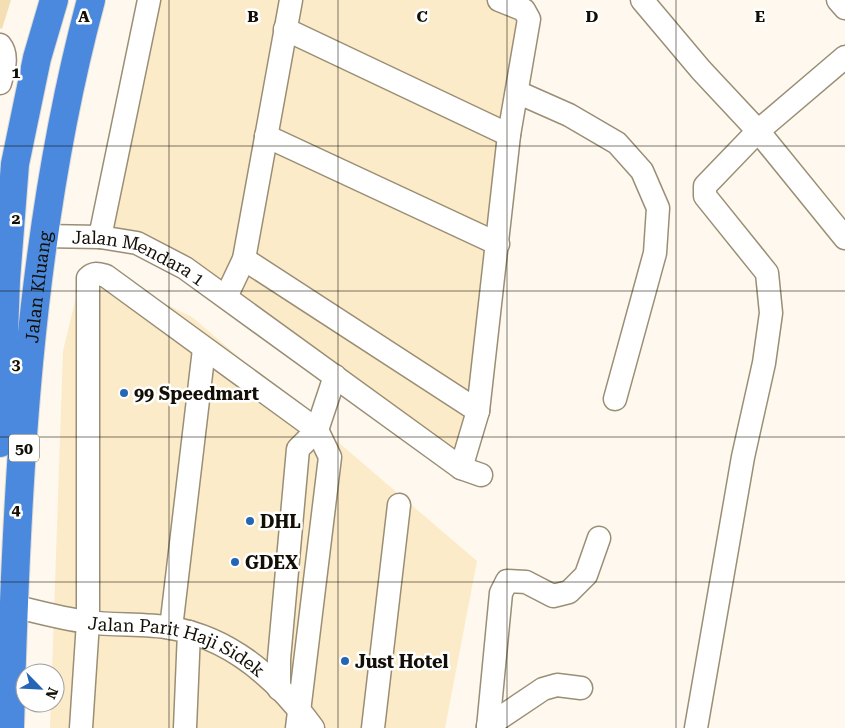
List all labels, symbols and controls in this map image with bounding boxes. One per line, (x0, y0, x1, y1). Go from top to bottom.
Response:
text: A (78, 7, 90, 26)
text: B (247, 7, 259, 26)
text: C (416, 7, 428, 26)
text: D (586, 7, 599, 26)
text: E (755, 7, 765, 26)
text: 1 (12, 63, 21, 82)
text: 2 (12, 209, 21, 228)
street label: Jalan Mendara 1 (72, 226, 209, 290)
street label: Jalan Kluang (20, 229, 55, 344)
text: 3 (12, 355, 21, 374)
place label: 99 Speedmart (134, 383, 259, 404)
marker: 99 Speedmart (118, 387, 130, 399)
road number: 50 (9, 434, 39, 462)
text: 4 (12, 500, 21, 519)
place label: DHL (260, 511, 301, 532)
marker: DHL (244, 515, 256, 527)
place label: GDEX (245, 552, 298, 573)
marker: GDEX (229, 556, 241, 568)
street label: Jalan Parit Haji Sidek (87, 612, 269, 681)
place label: Just Hotel (355, 651, 449, 672)
marker: Just Hotel (339, 655, 351, 667)
north arrow (15, 663, 65, 713)
text: N (42, 685, 61, 702)

